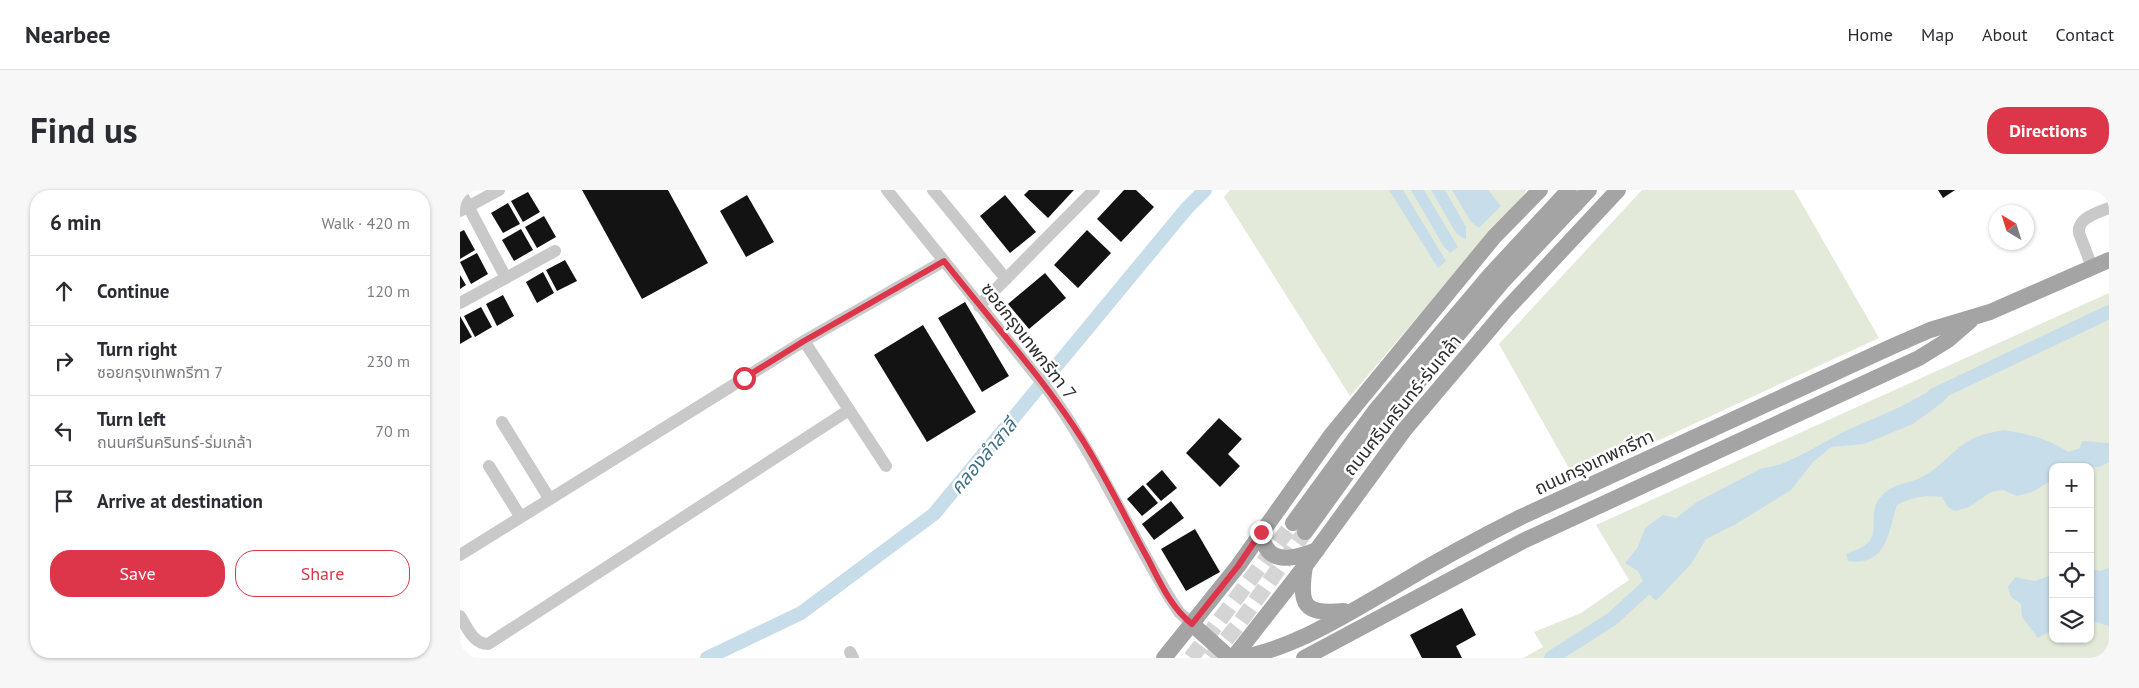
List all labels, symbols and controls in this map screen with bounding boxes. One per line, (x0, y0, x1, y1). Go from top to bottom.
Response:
text: Nearbee (25, 19, 110, 50)
text: Home (1847, 23, 1893, 46)
text: Map (1921, 23, 1954, 46)
text: About (1982, 23, 2028, 46)
text: Contact (2056, 23, 2114, 46)
text: Find us (30, 107, 138, 153)
button: Directions (1987, 107, 2109, 154)
north arrow (1989, 205, 2034, 250)
text: 6 min (50, 209, 101, 236)
text: Walk · 420 m (321, 213, 410, 233)
icon: ahead (50, 277, 78, 305)
street label: ซอยกรุงเทพกรีฑา 7 (976, 278, 1082, 404)
text: Continue (97, 279, 169, 303)
text: 120 m (367, 281, 410, 301)
street label: ถนนศรีนครินทร์-ร่มเกล้า (1338, 330, 1466, 480)
text: Turn right (97, 337, 177, 361)
icon: right (50, 347, 78, 375)
text: 230 m (367, 351, 410, 371)
text: ซอยกรุงเทพกรีฑา 7 (97, 362, 223, 382)
route start (733, 367, 756, 390)
text: Turn left (97, 407, 166, 431)
water label: คลองลำสาลี (944, 411, 1023, 499)
icon: left (50, 417, 78, 445)
text: 70 m (375, 421, 410, 441)
street label: ถนนกรุงเทพกรีฑา (1531, 424, 1657, 500)
text: ถนนศรีนครินทร์-ร่มเกล้า (97, 432, 252, 452)
map controls (2049, 463, 2094, 643)
button: + (2049, 463, 2094, 508)
icon: arrive (50, 487, 78, 515)
text: Arrive at destination (97, 489, 263, 513)
button: − (2049, 508, 2094, 553)
route end (1250, 521, 1273, 544)
button: Save (50, 550, 225, 597)
button: Share (235, 550, 410, 597)
button: locate (2049, 553, 2094, 598)
button: layers (2049, 598, 2094, 643)

